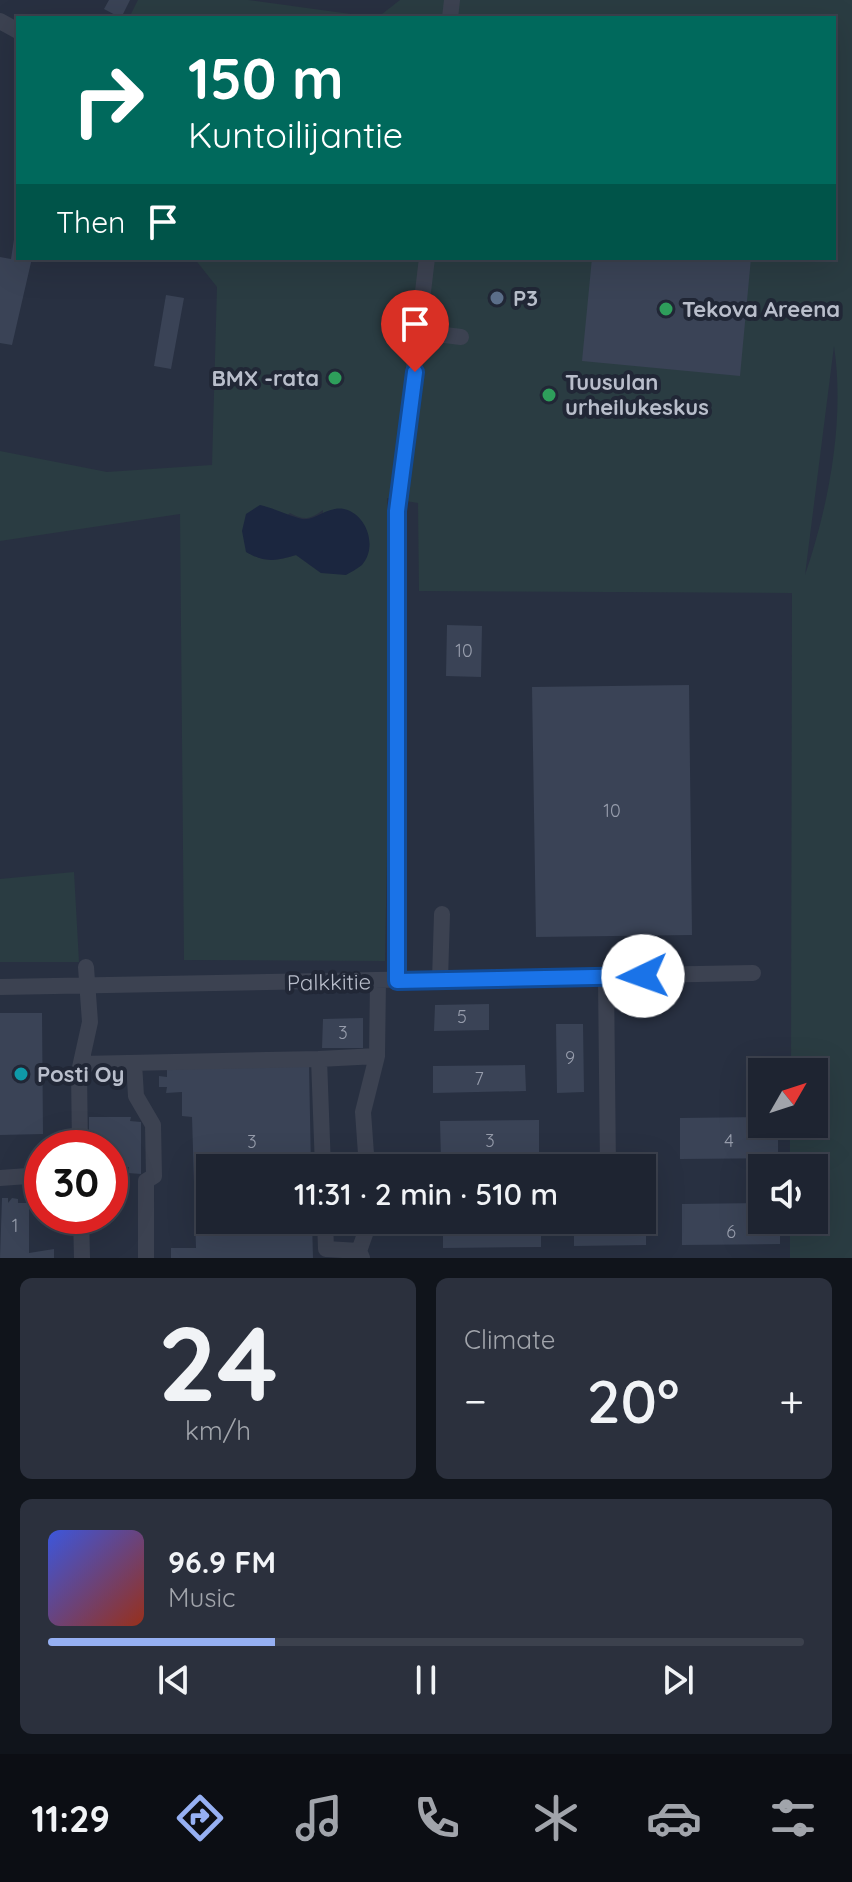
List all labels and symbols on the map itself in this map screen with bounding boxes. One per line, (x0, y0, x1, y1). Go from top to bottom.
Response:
place label: P3 (513, 284, 538, 312)
marker: P3 (488, 289, 506, 307)
pin (381, 290, 449, 372)
place label: Tekova Areena (682, 295, 840, 323)
marker: Tekova Areena (657, 300, 675, 318)
place label: BMX -rata (211, 364, 319, 392)
place label: Tuusulan urheilukeskus (565, 368, 709, 421)
marker: BMX -rata (326, 369, 344, 387)
marker: Tuusulan urheilukeskus (540, 386, 558, 404)
house number: 10 (455, 639, 473, 662)
house number: 10 (603, 799, 621, 822)
position arrow (601, 934, 685, 1018)
street label: Palkkitie (287, 967, 371, 997)
house number: 5 (457, 1005, 467, 1028)
house number: 3 (338, 1021, 348, 1044)
house number: 9 (565, 1046, 575, 1069)
north arrow (748, 1058, 828, 1138)
place label: Posti Oy (37, 1060, 124, 1088)
marker: Posti Oy (12, 1065, 30, 1083)
house number: 7 (474, 1067, 484, 1090)
house number: 3 (485, 1129, 495, 1152)
house number: 4 (724, 1129, 734, 1152)
speed limit sign: 30 (24, 1130, 128, 1234)
house number: 3 (247, 1130, 257, 1153)
house number: 1 (12, 1214, 18, 1237)
house number: 6 (726, 1220, 736, 1243)

